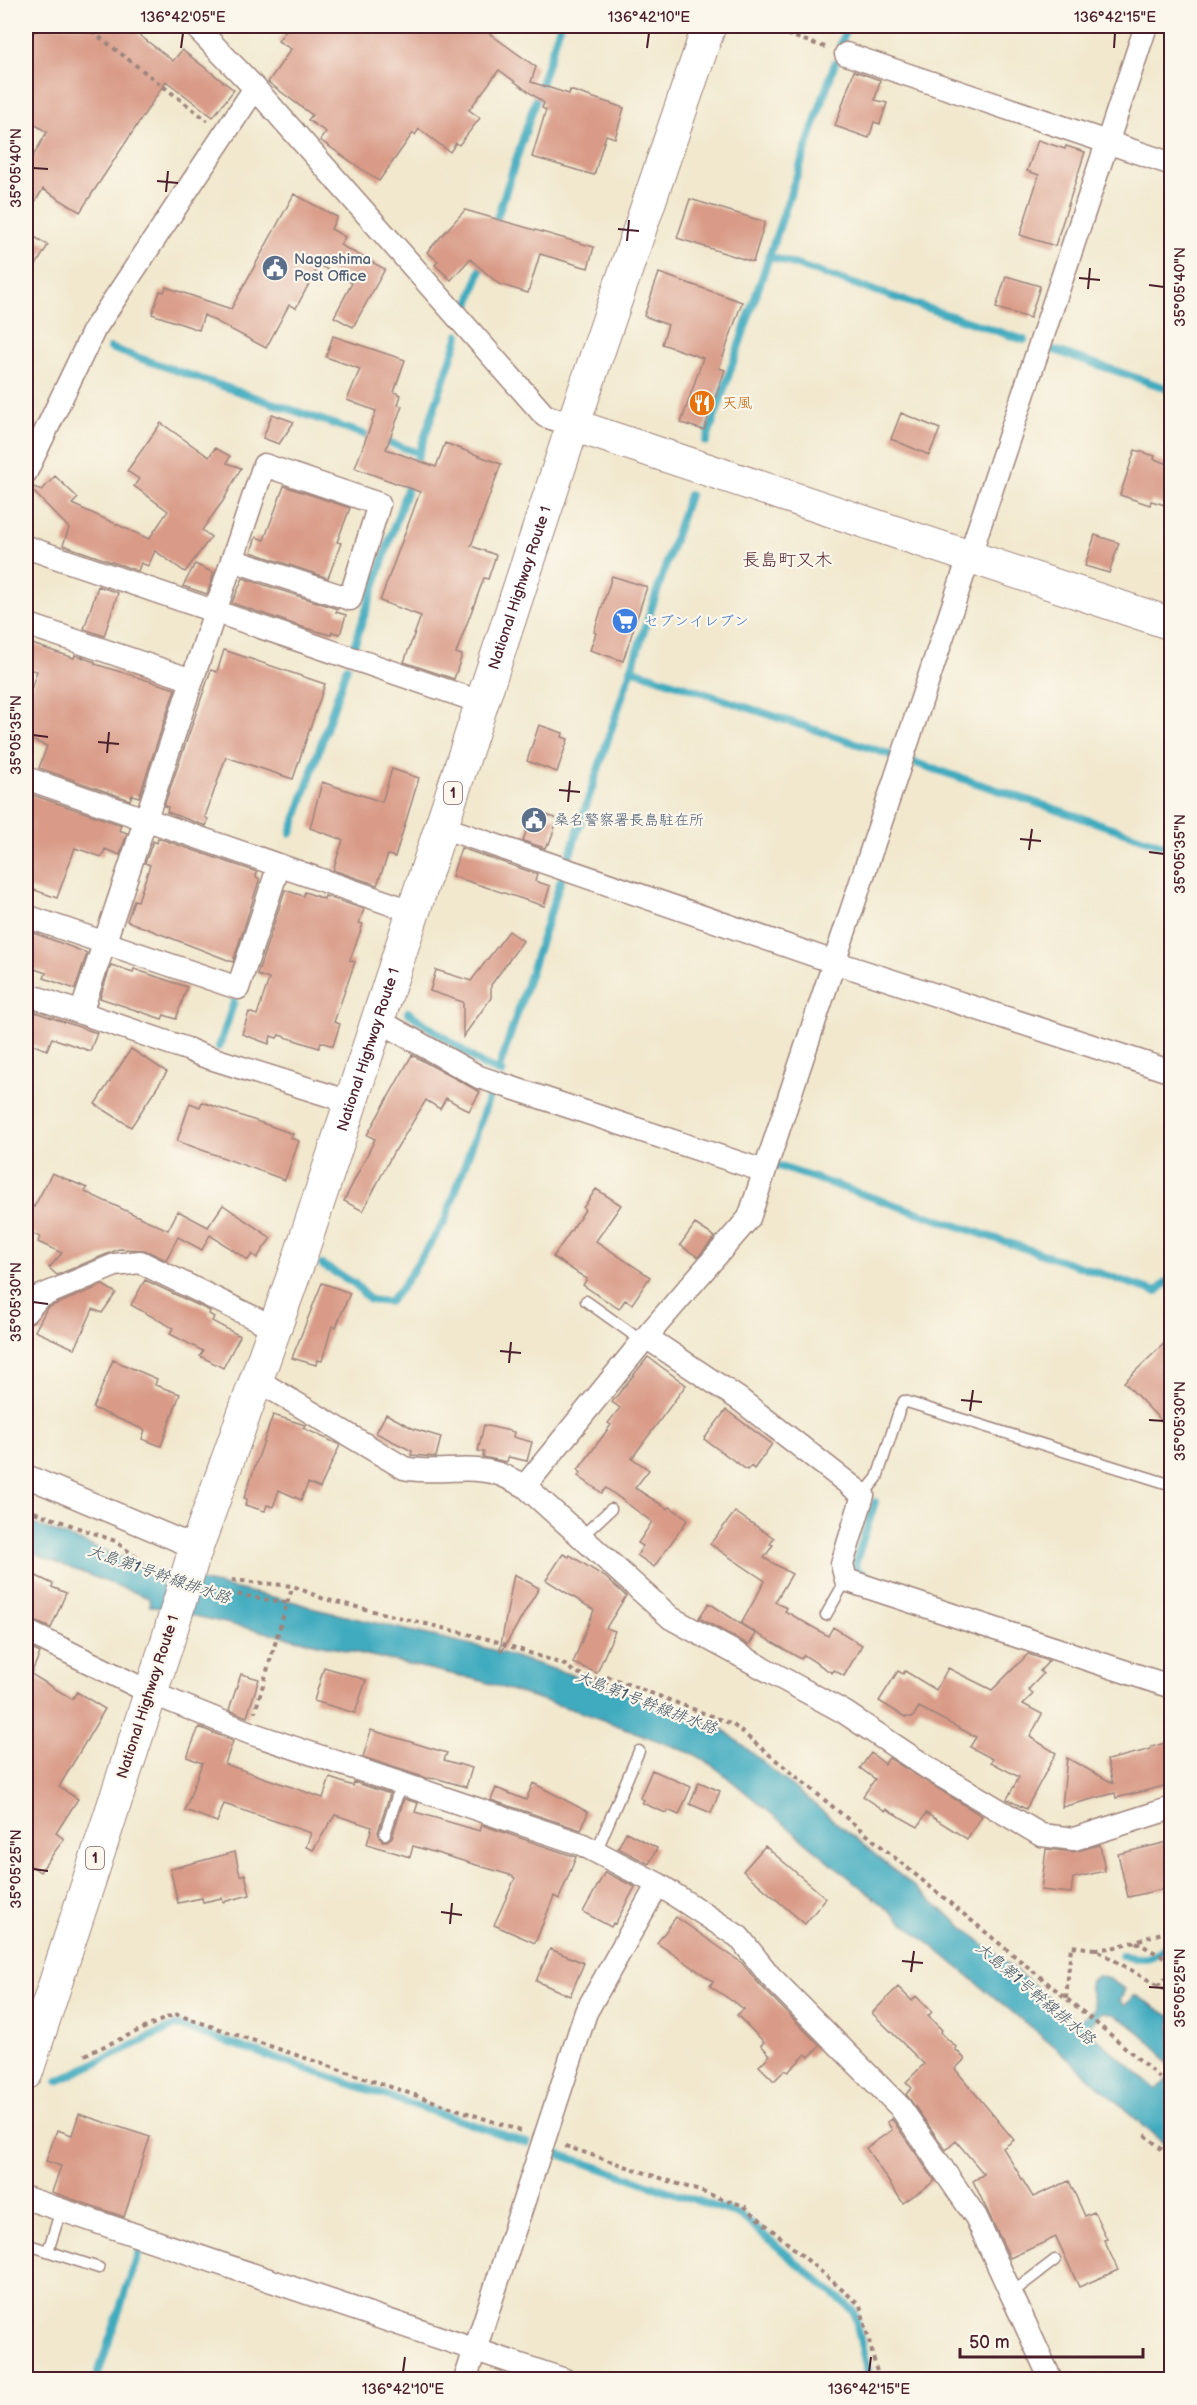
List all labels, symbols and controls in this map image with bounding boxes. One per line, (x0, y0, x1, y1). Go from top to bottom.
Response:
text: 136°42'05"E (140, 8, 226, 27)
text: 136°42'10"E (608, 8, 690, 27)
text: 136°42'15"E (1074, 8, 1156, 27)
text: 35°05'40"N (7, 128, 26, 208)
text: 35°05'40"N (1171, 247, 1190, 327)
place label: Nagashima Post Office (294, 250, 371, 286)
public building icon: Nagashima Post Office (260, 253, 290, 283)
restaurant icon: 天風 (687, 388, 717, 418)
place label: 天風 (722, 394, 752, 413)
street label: National Highway Route 1 (484, 504, 555, 672)
district label: 長島町又木 (742, 550, 832, 571)
supermarket icon: セブンイレブン (610, 606, 640, 636)
place label: セブンイレブン (644, 612, 749, 631)
text: 35°05'35"N (7, 695, 26, 775)
road number: 1 (444, 782, 462, 804)
public building icon: 桑名警察署長島駐在所 (519, 805, 549, 835)
place label: 桑名警察署長島駐在所 (554, 811, 704, 830)
text: 35°05'35"N (1171, 814, 1190, 894)
street label: National Highway Route 1 (332, 965, 404, 1134)
text: 35°05'30"N (7, 1262, 26, 1342)
text: 35°05'30"N (1171, 1381, 1190, 1461)
water label: 大島第1号幹線排水路 (85, 1542, 234, 1609)
street label: National Highway Route 1 (113, 1613, 183, 1781)
water label: 大島第1号幹線排水路 (573, 1667, 720, 1739)
text: 35°05'25"N (7, 1829, 26, 1909)
road number: 1 (86, 1847, 104, 1869)
water label: 大島第1号幹線排水路 (971, 1939, 1099, 2050)
text: 35°05'25"N (1171, 1948, 1190, 2028)
scale bar (960, 2321, 1143, 2359)
text: 50 m (969, 2332, 1010, 2353)
text: 136°42'10"E (362, 2380, 444, 2399)
text: 136°42'15"E (828, 2380, 910, 2399)

